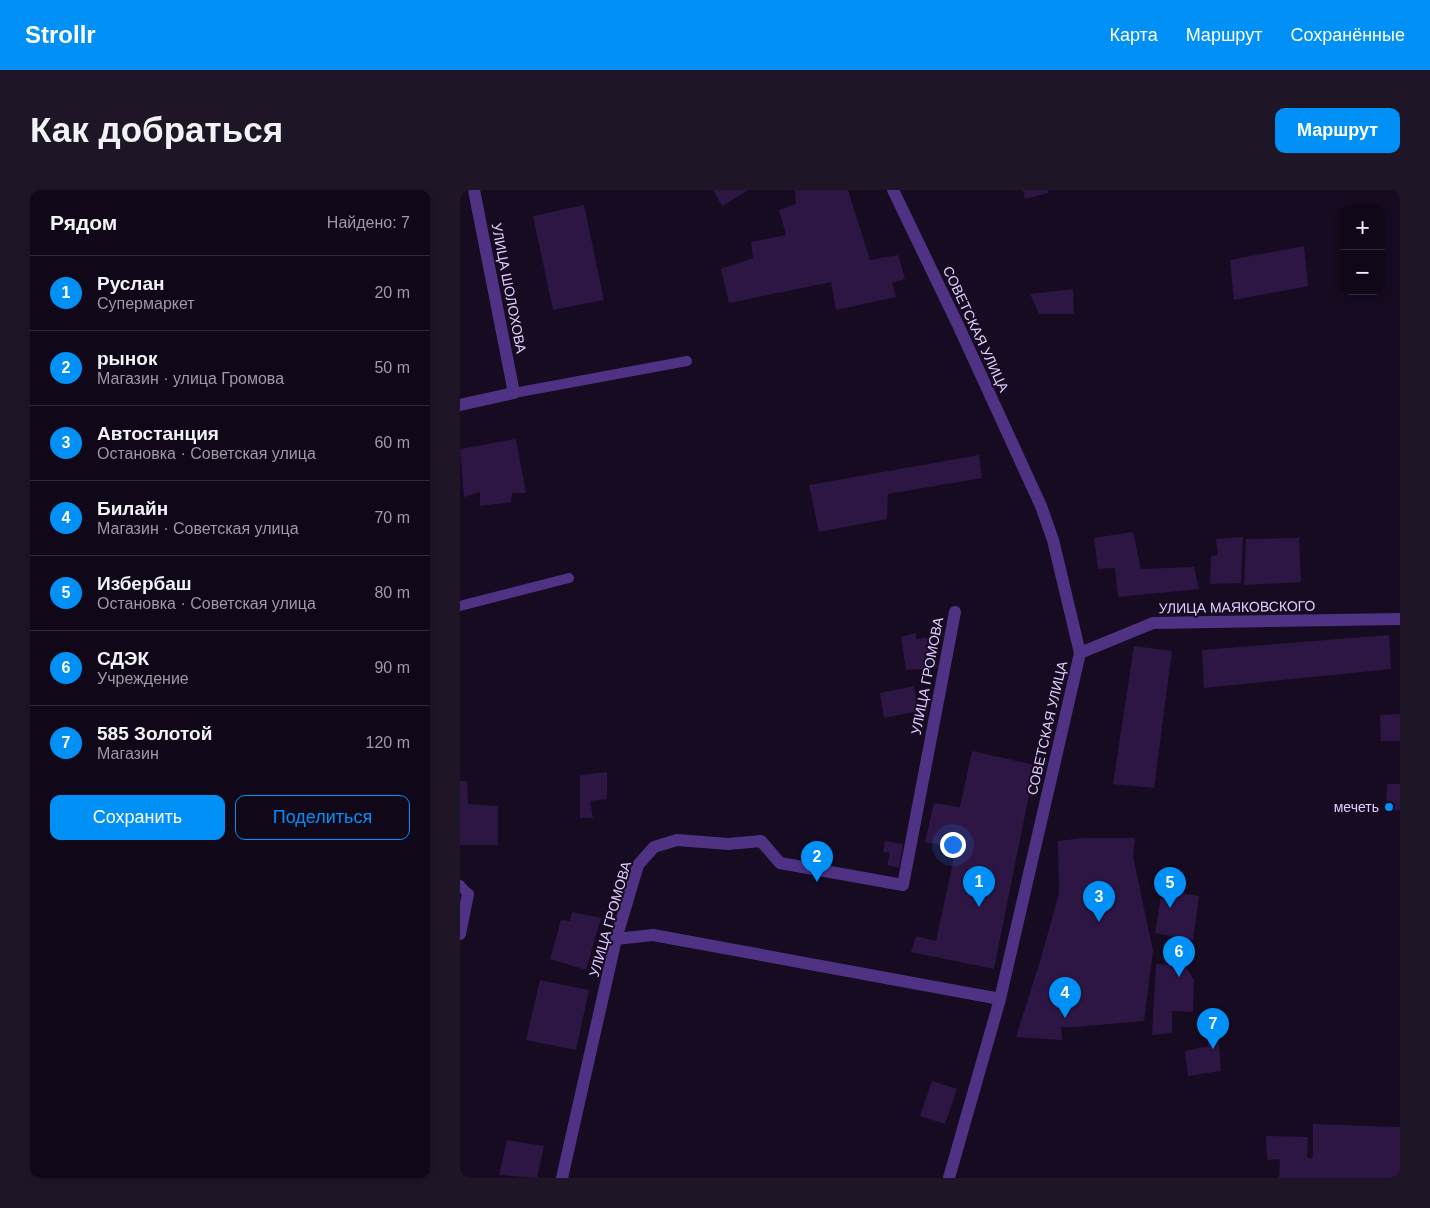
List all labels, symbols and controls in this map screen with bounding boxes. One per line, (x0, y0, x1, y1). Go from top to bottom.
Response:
text: Strollr (25, 21, 96, 48)
text: Карта (1110, 25, 1158, 45)
text: Маршрут (1186, 25, 1262, 45)
text: Сохранённые (1290, 25, 1405, 45)
button: Маршрут (1275, 108, 1400, 153)
text: Как добраться (30, 110, 283, 149)
map controls (1340, 205, 1385, 295)
button: + (1340, 205, 1385, 250)
text: Рядом (50, 211, 117, 234)
text: Найдено: 7 (327, 214, 410, 231)
street label: УЛИЦА ШОЛОХОВА (489, 222, 530, 355)
button: − (1340, 250, 1385, 295)
street label: СОВЕТСКАЯ УЛИЦА (940, 264, 1012, 395)
text: Руслан (97, 273, 164, 294)
text: 1 (62, 284, 70, 301)
text: 20 m (374, 284, 410, 301)
text: Супермаркет (97, 295, 195, 312)
text: рынок (97, 348, 157, 369)
text: 2 (62, 359, 70, 376)
text: 50 m (374, 359, 410, 376)
text: Магазин · улица Громова (97, 370, 284, 387)
text: Автостанция (97, 423, 219, 444)
text: 3 (62, 434, 70, 451)
text: 60 m (374, 434, 410, 451)
text: Остановка · Советская улица (97, 445, 316, 462)
text: Билайн (97, 498, 168, 519)
text: 4 (62, 509, 70, 526)
text: 70 m (374, 509, 410, 526)
text: Магазин · Советская улица (97, 520, 299, 537)
text: Избербаш (97, 573, 192, 594)
text: 5 (62, 584, 70, 601)
text: 80 m (374, 584, 410, 601)
text: Остановка · Советская улица (97, 595, 316, 612)
street label: УЛИЦА МАЯКОВСКОГО (1158, 598, 1316, 616)
street label: УЛИЦА ГРОМОВА (908, 615, 946, 736)
text: СДЭК (97, 648, 149, 669)
text: 6 (62, 659, 70, 676)
text: 90 m (374, 659, 410, 676)
street label: СОВЕТСКАЯ УЛИЦА (1024, 659, 1070, 796)
text: Учреждение (97, 670, 189, 687)
text: 585 Золотой (97, 723, 212, 744)
text: 7 (62, 734, 70, 751)
text: 120 m (366, 734, 410, 751)
text: Магазин (97, 745, 159, 762)
button: Сохранить (50, 795, 225, 840)
button: Поделиться (235, 795, 410, 840)
place label: мечеть (1334, 799, 1379, 815)
marker: мечеть (1383, 801, 1395, 813)
your location (940, 832, 966, 858)
pin: 2 (801, 841, 833, 882)
street label: УЛИЦА ГРОМОВА (586, 859, 634, 979)
pin: 1 (963, 866, 995, 907)
pin: 5 (1154, 867, 1186, 908)
pin: 3 (1083, 881, 1115, 922)
pin: 6 (1163, 936, 1195, 977)
pin: 4 (1049, 977, 1081, 1018)
pin: 7 (1197, 1008, 1229, 1049)

